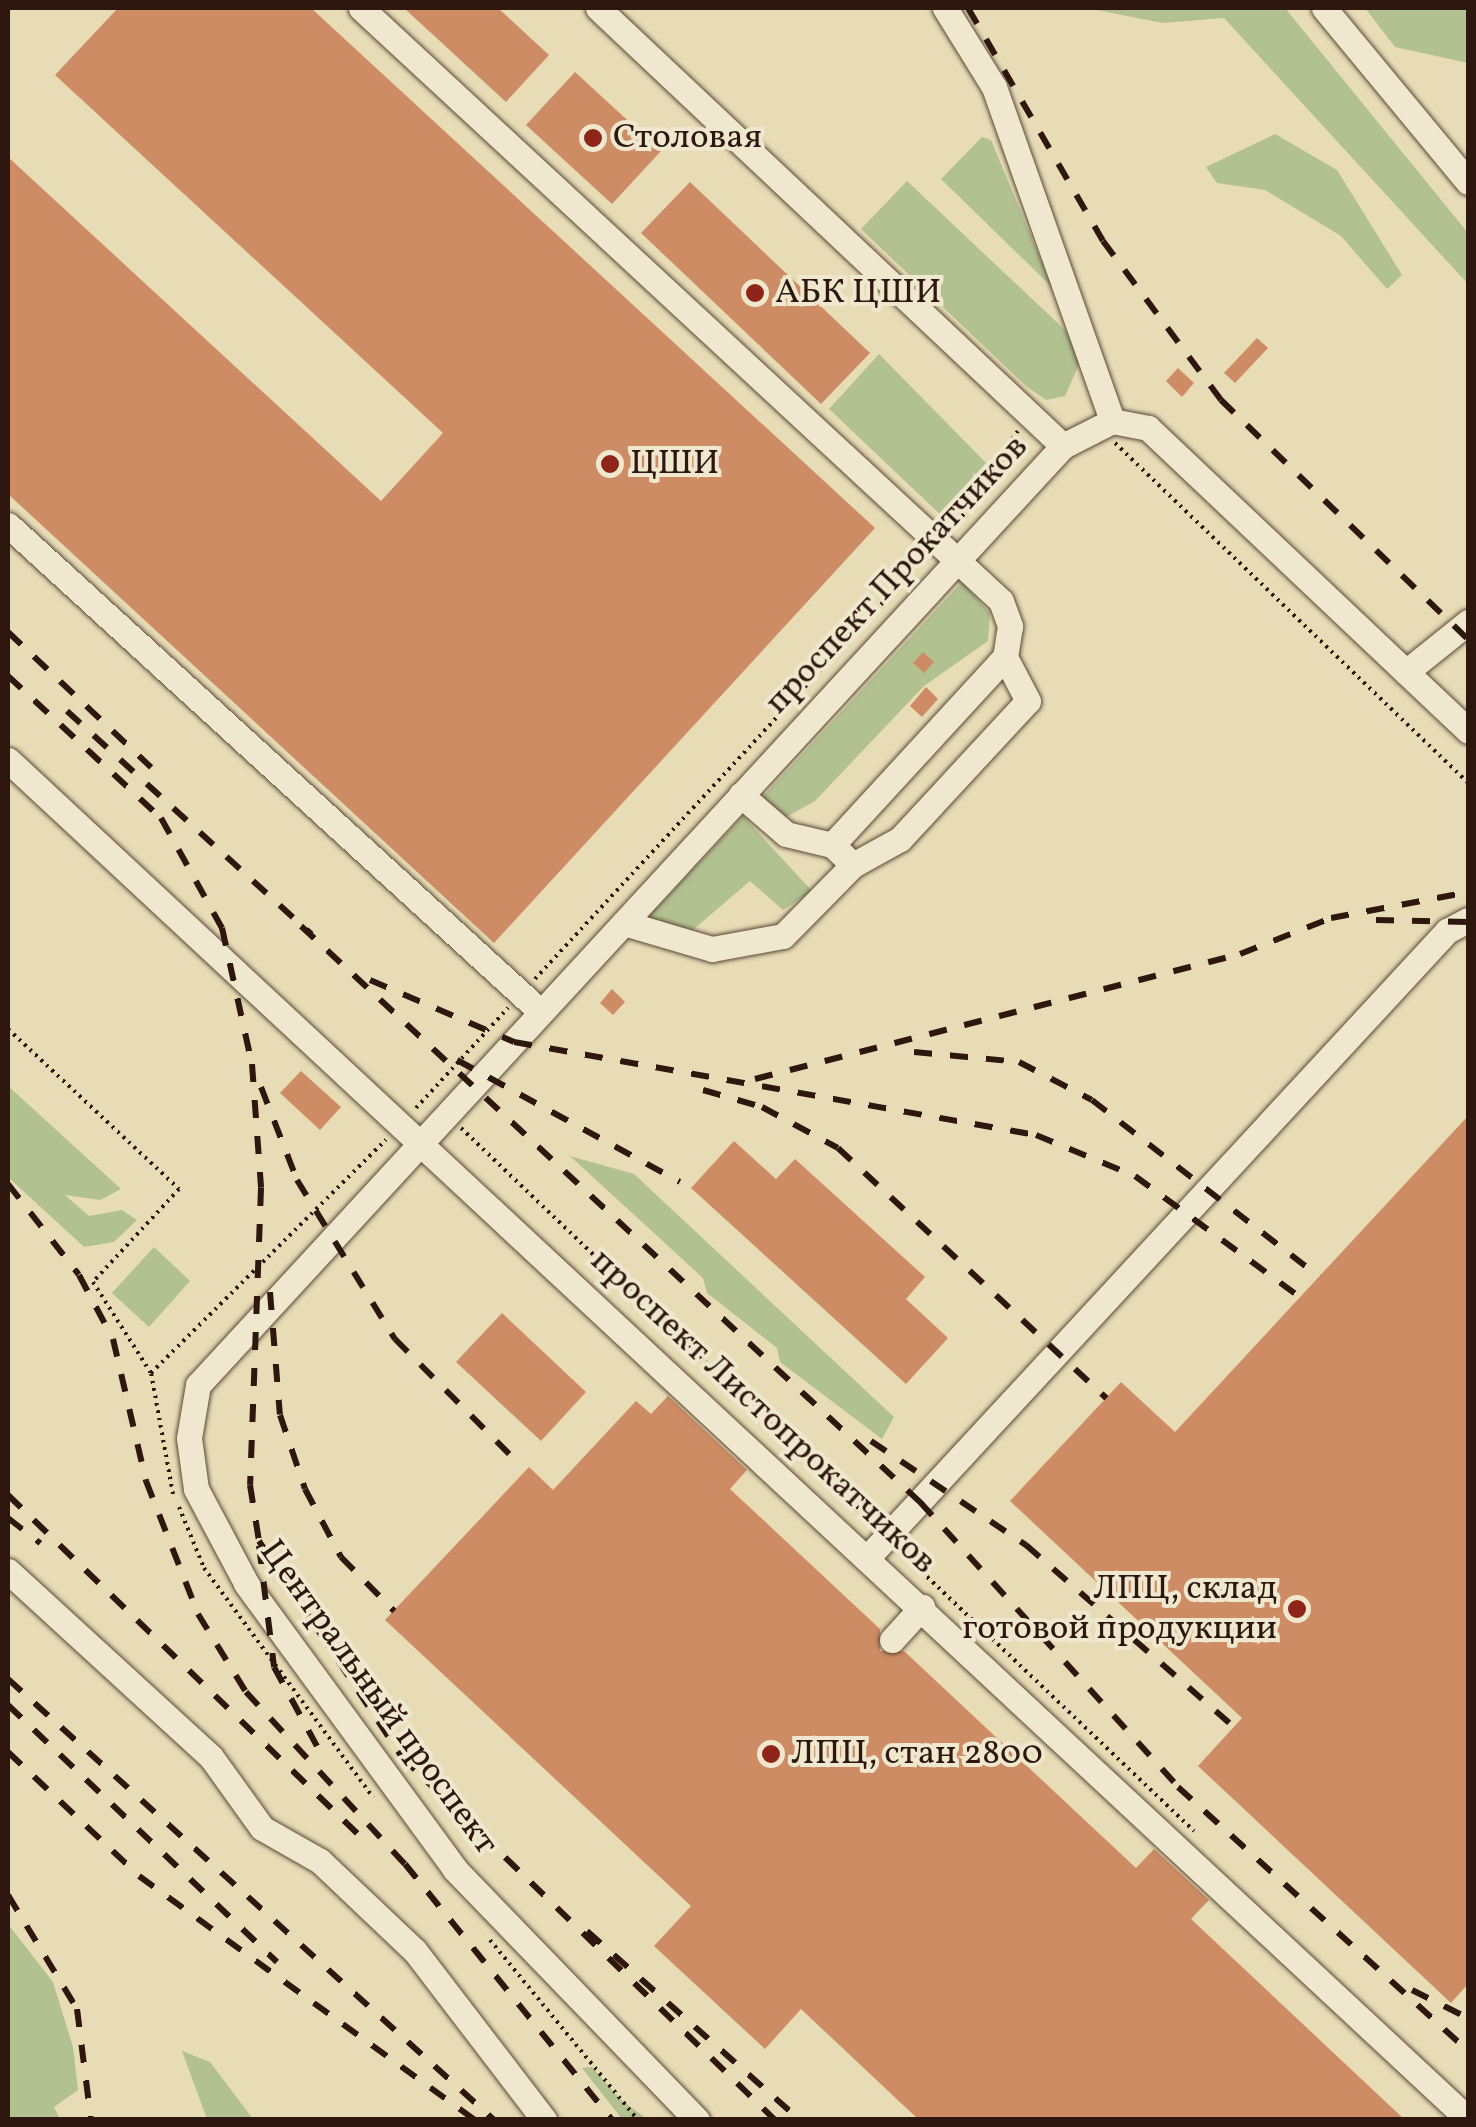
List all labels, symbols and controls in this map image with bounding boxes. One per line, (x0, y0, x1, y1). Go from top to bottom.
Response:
place label: Столовая (613, 117, 762, 159)
marker: Столовая (582, 127, 604, 149)
place label: АБК ЦШИ (775, 272, 941, 314)
marker: АБК ЦШИ (744, 282, 766, 304)
street label: проспект Прокатчиков (757, 427, 1037, 723)
place label: ЦШИ (630, 443, 719, 485)
marker: ЦШИ (599, 453, 621, 475)
street label: проспект Листопрокатчиков (581, 1241, 945, 1583)
street label: Центральный проспект (250, 1532, 506, 1864)
place label: ЛПЦ, склад готовой продукции (962, 1568, 1277, 1650)
marker: ЛПЦ, склад готовой продукции (1286, 1598, 1308, 1620)
place label: ЛПЦ, стан 2800 (791, 1733, 1043, 1775)
marker: ЛПЦ, стан 2800 (760, 1743, 782, 1765)

